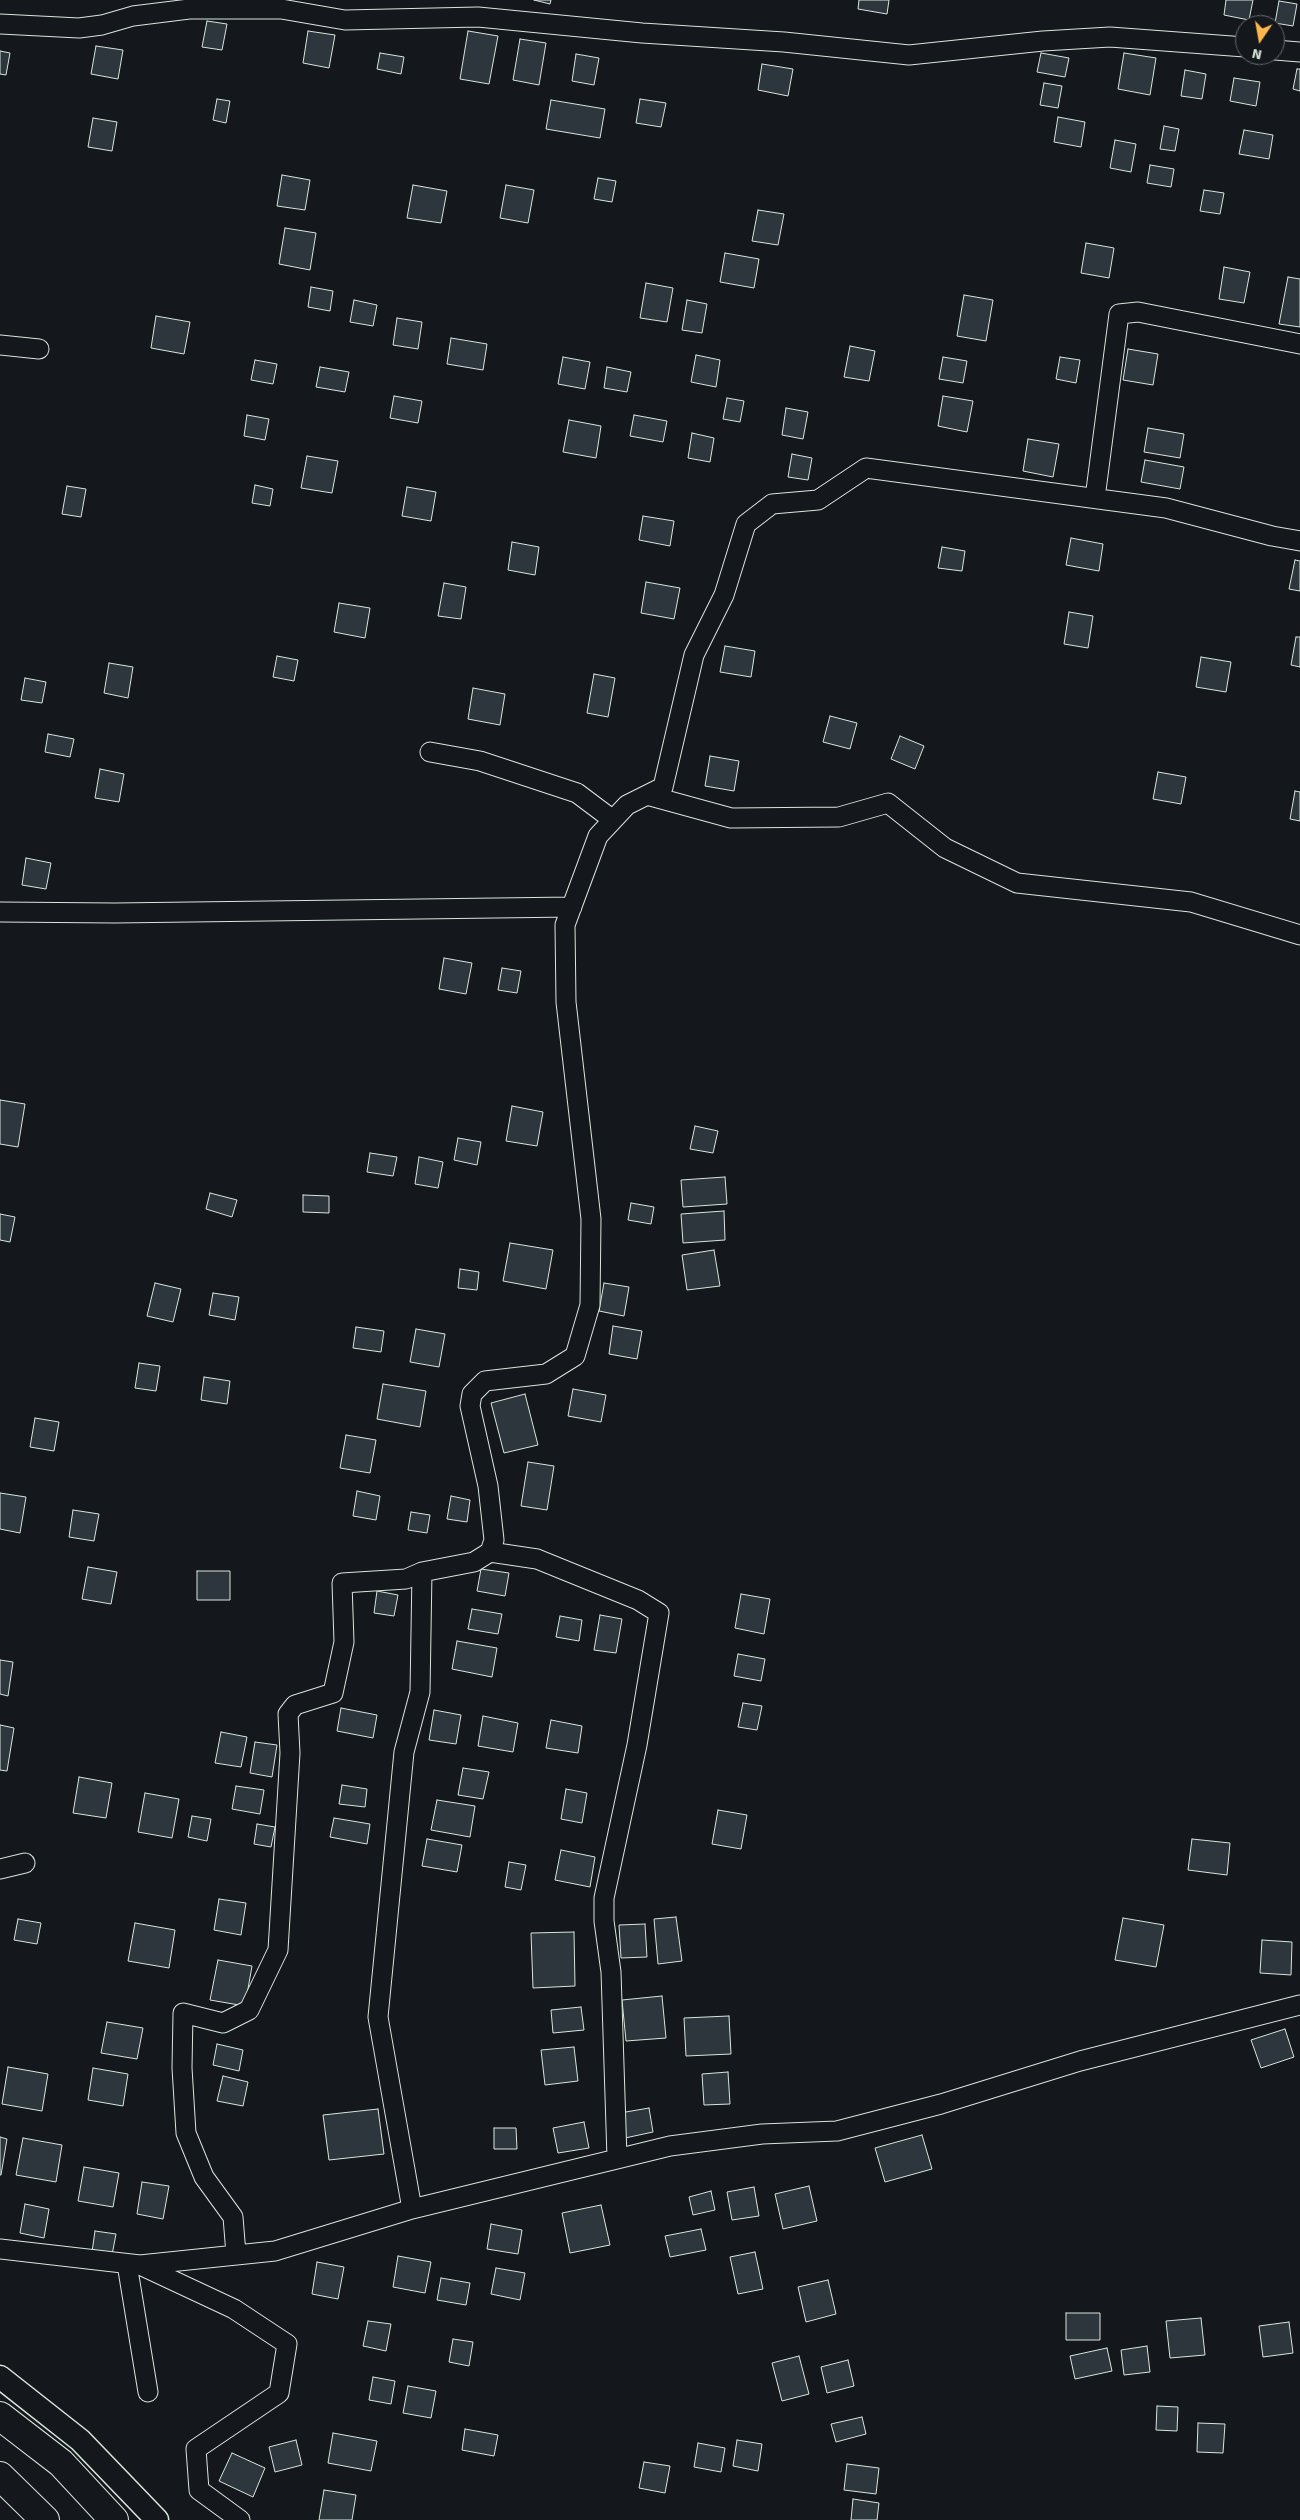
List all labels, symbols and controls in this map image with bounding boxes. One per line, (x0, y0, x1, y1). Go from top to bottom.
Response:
north arrow (1235, 15, 1285, 65)
text: N (1250, 45, 1264, 64)

